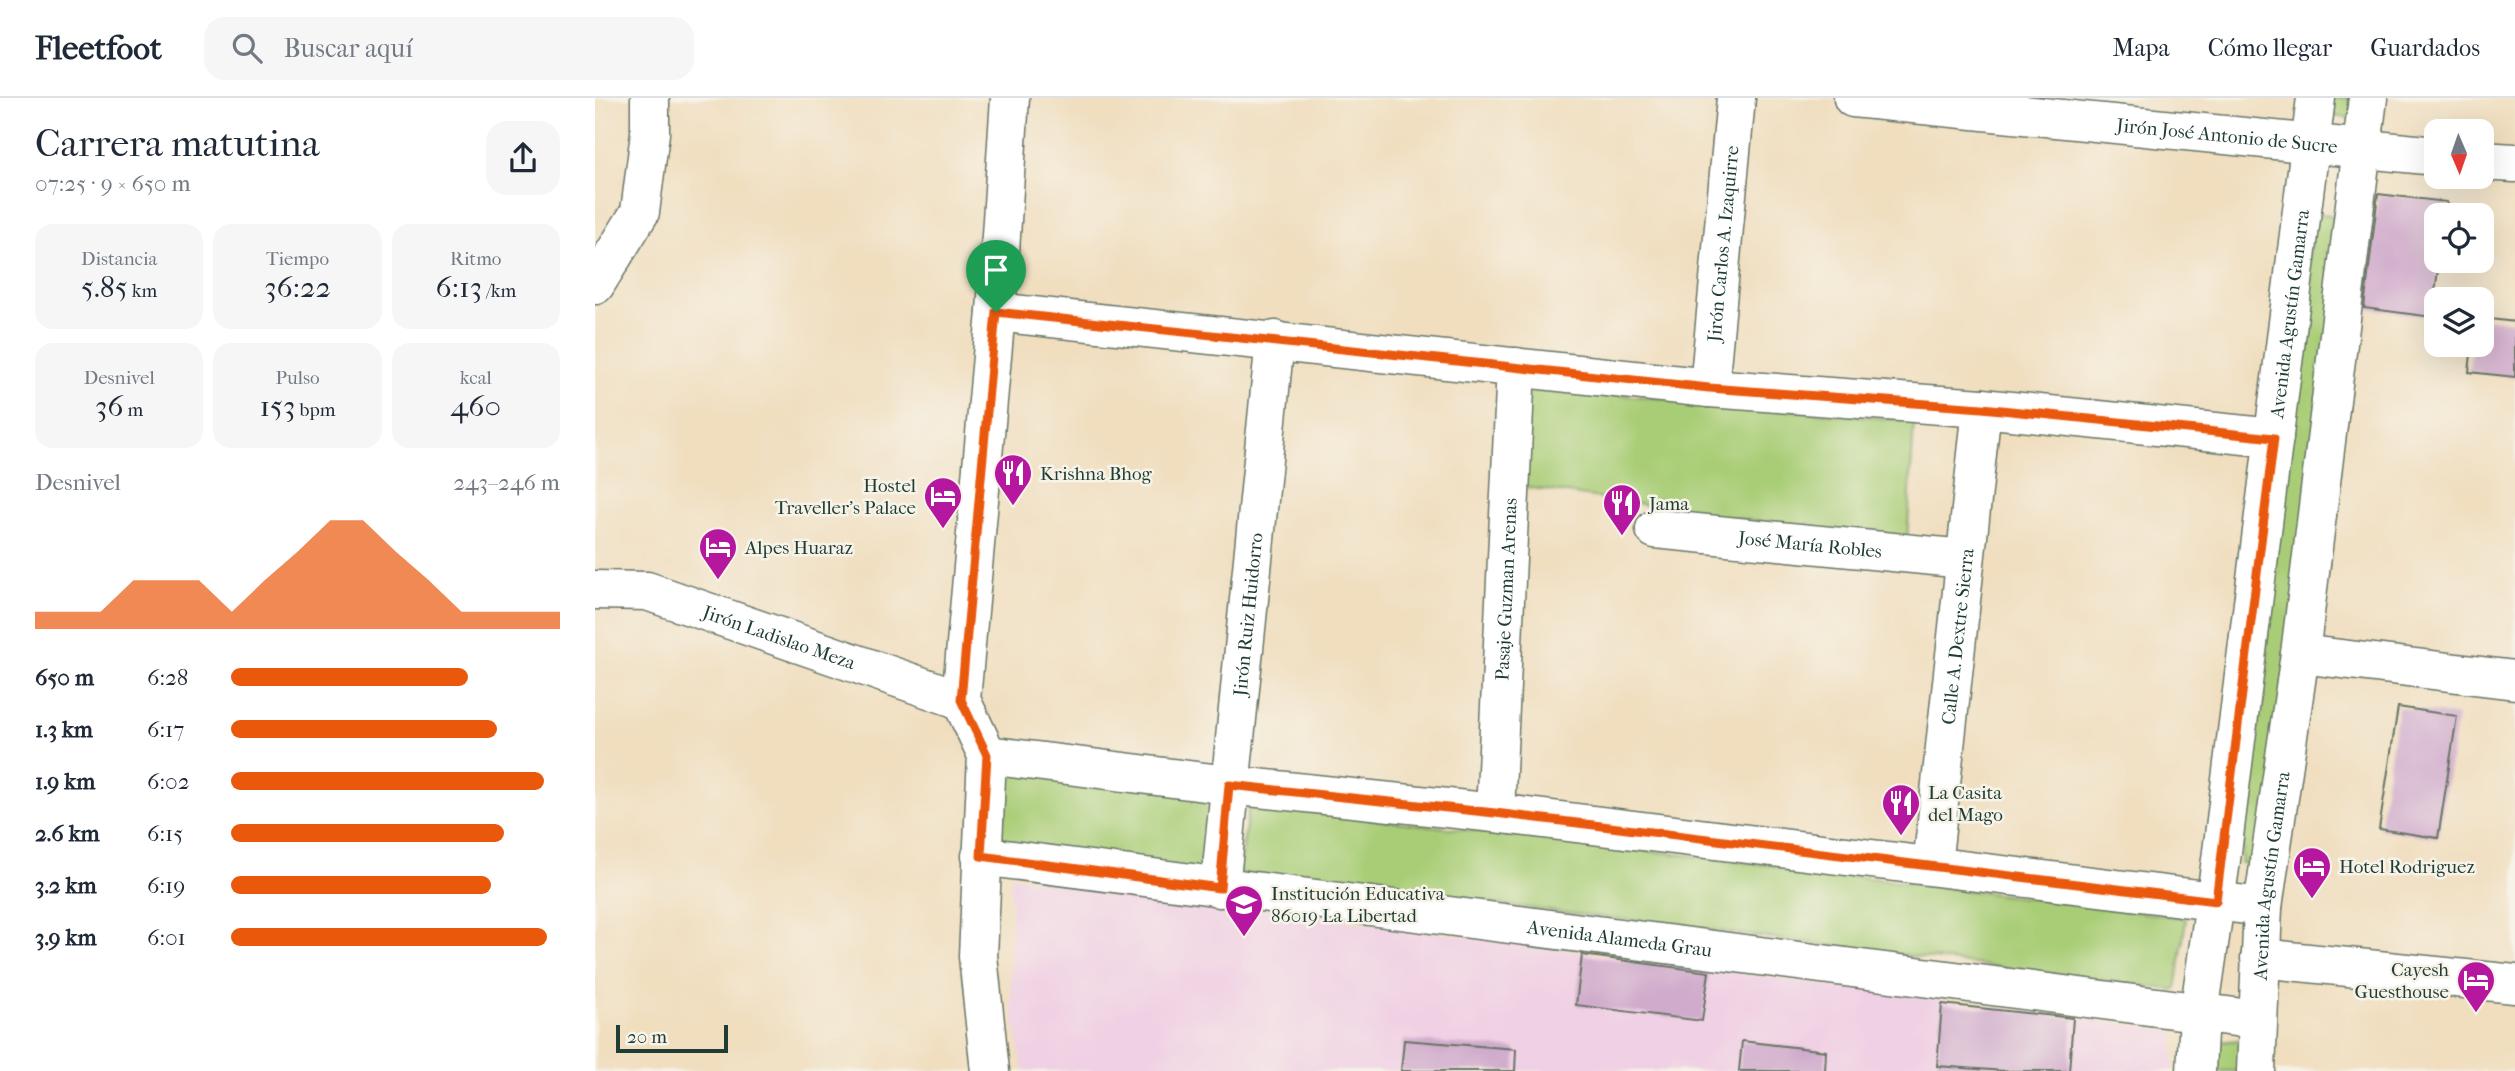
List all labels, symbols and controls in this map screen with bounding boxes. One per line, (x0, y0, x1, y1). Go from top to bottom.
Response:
search box (204, 17, 694, 80)
text: Fleetfoot (35, 29, 162, 68)
icon: search (228, 29, 266, 67)
text: Buscar aquí (284, 33, 413, 64)
text: Mapa (2112, 34, 2170, 62)
text: Cómo llegar (2208, 34, 2332, 62)
text: Guardados (2370, 34, 2480, 62)
street label: Jirón José Antonio de Sucre (2114, 114, 2339, 158)
north arrow (2424, 119, 2494, 189)
map controls (2424, 119, 2494, 357)
text: Carrera matutina (35, 121, 319, 166)
button: share (486, 121, 560, 195)
street label: Jirón Carlos A. Izaquirre (1703, 145, 1744, 345)
text: 07:25 · 9 × 650 m (35, 170, 191, 197)
button: locate (2424, 203, 2494, 273)
street label: Avenida Agustín Gamarra (2266, 208, 2314, 421)
pin (966, 240, 1026, 312)
text: Distancia (81, 248, 157, 270)
text: Tiempo (266, 248, 329, 270)
text: Ritmo (450, 248, 502, 270)
icon: arrive (977, 251, 1015, 289)
text: 5.85 (81, 270, 128, 305)
text: 36:22 (264, 270, 331, 305)
text: 6:13 (435, 270, 482, 305)
text: km (128, 280, 157, 302)
text: /km (482, 280, 516, 302)
button: layers (2424, 287, 2494, 357)
text: Desnivel (84, 367, 155, 389)
text: Pulso (275, 367, 320, 389)
text: kcal (460, 367, 492, 389)
text: 36 (95, 389, 124, 424)
text: 153 (260, 389, 295, 424)
text: 460 (451, 389, 501, 424)
text: m (124, 399, 143, 421)
text: bpm (295, 399, 335, 421)
restaurant icon: Krishna Bhog (992, 452, 1034, 507)
place label: Krishna Bhog (1040, 463, 1153, 485)
text: Desnivel (35, 469, 121, 496)
text: 243–246 m (453, 469, 560, 496)
place label: Hostel Traveller's Palace (775, 475, 916, 519)
hotel icon: Hostel Traveller's Palace (922, 475, 964, 530)
restaurant icon: Jama (1601, 482, 1643, 537)
place label: Jama (1647, 493, 1689, 515)
street label: Pasaje Guzman Arenas (1491, 497, 1522, 681)
hotel icon: Alpes Huaraz (697, 526, 739, 581)
street label: José María Robles (1735, 527, 1883, 563)
street label: Jirón Ruiz Huidorro (1229, 531, 1268, 699)
place label: Alpes Huaraz (744, 537, 853, 559)
street label: Calle A. Dextre Sierra (1938, 547, 1979, 726)
street label: Jirón Ladislao Meza (698, 601, 858, 675)
text: 650 m (35, 664, 94, 691)
text: 6:28 (147, 664, 188, 691)
text: 1.3 km (35, 716, 93, 743)
text: 6:17 (147, 716, 184, 743)
text: 1.9 km (35, 768, 95, 795)
text: 6:02 (147, 768, 190, 795)
street label: Avenida Agustín Gamarra (2250, 770, 2295, 982)
restaurant icon: La Casita del Mago (1880, 782, 1922, 837)
place label: La Casita del Mago (1928, 782, 2003, 826)
text: 2.6 km (35, 820, 100, 847)
text: 6:15 (147, 820, 183, 847)
hotel icon: Hotel Rodriguez (2291, 845, 2333, 900)
place label: Hotel Rodriguez (2339, 856, 2475, 878)
text: 3.2 km (35, 872, 97, 899)
text: 6:19 (147, 872, 185, 899)
school or university icon: Institución Educativa 86019 La Libertad (1223, 883, 1265, 938)
place label: Institución Educativa 86019 La Libertad (1271, 883, 1445, 927)
street label: Avenida Alameda Grau (1525, 916, 1714, 962)
text: 3.9 km (35, 924, 97, 951)
text: 6:01 (147, 924, 186, 951)
place label: Cayesh Guesthouse (2354, 959, 2449, 1003)
hotel icon: Cayesh Guesthouse (2455, 959, 2497, 1014)
scale bar (616, 1022, 728, 1054)
text: 20 m (627, 1026, 667, 1048)

